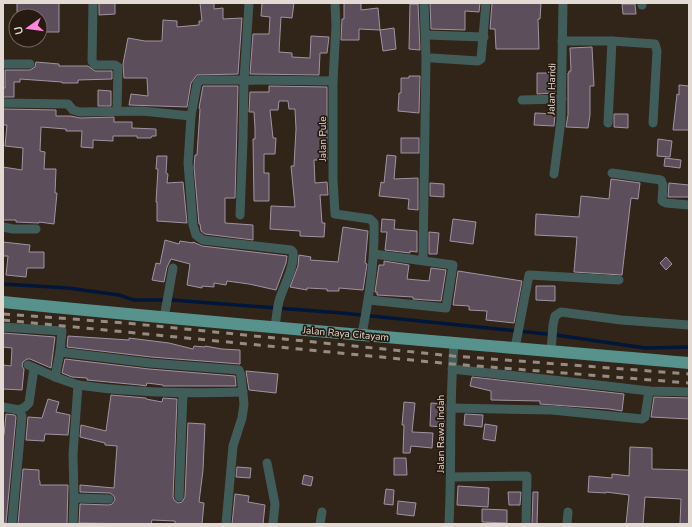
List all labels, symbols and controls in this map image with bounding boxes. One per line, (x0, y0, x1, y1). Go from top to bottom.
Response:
north arrow (8, 8, 48, 48)
text: U (11, 25, 27, 36)
street label: Jalan Haridi (545, 63, 559, 116)
street label: Jalan Pule (316, 116, 330, 163)
street label: Jalan Raya Citayam (301, 323, 390, 345)
street label: Jalan Rawa Indah (434, 395, 448, 474)

